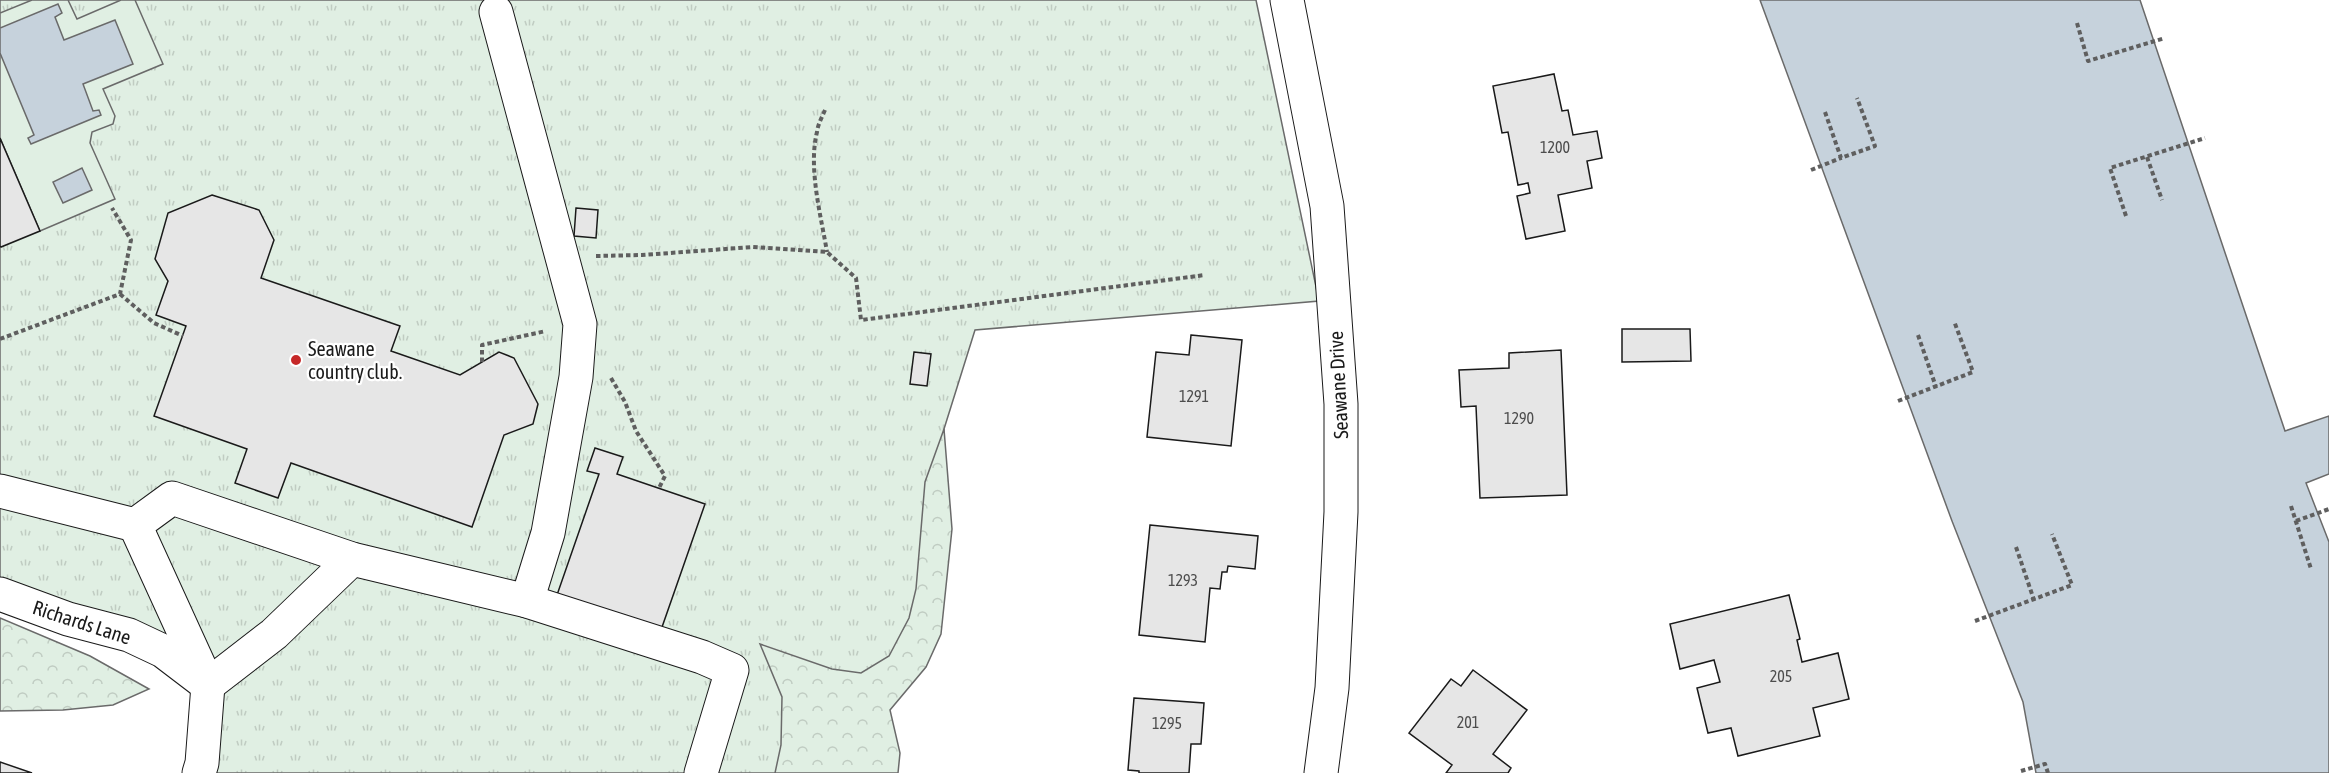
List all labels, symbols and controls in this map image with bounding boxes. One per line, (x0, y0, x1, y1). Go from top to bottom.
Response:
house number: 1200 (1540, 138, 1570, 156)
street label: Seawane Drive (1324, 330, 1352, 440)
place label: Seawane country club. (308, 337, 402, 383)
marker: Seawane country club. (289, 353, 303, 367)
house number: 1291 (1179, 387, 1209, 405)
house number: 1290 (1504, 409, 1534, 427)
house number: 1293 (1168, 571, 1198, 589)
street label: Richards Lane (30, 595, 134, 649)
house number: 205 (1770, 667, 1792, 685)
house number: 201 (1457, 713, 1479, 731)
house number: 1295 (1152, 714, 1182, 732)

